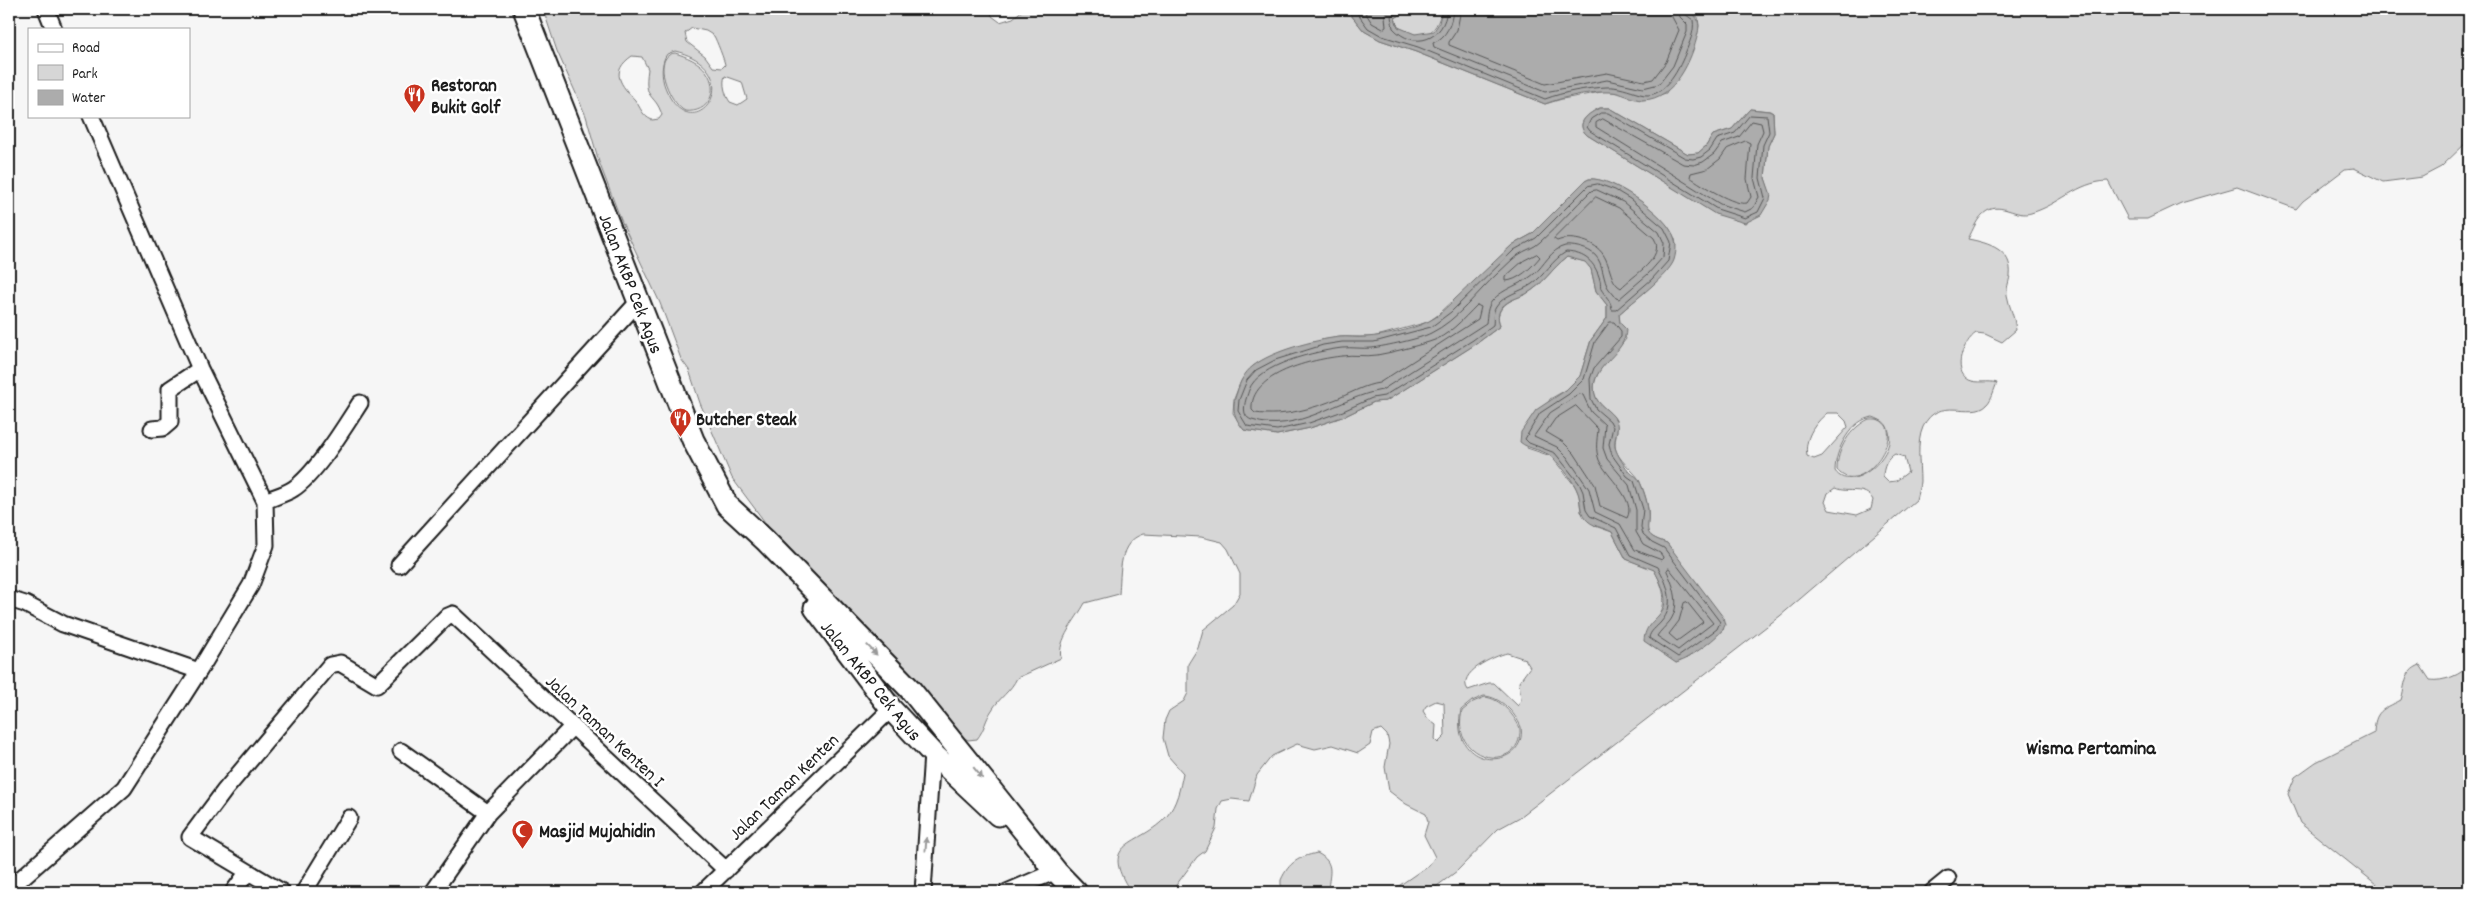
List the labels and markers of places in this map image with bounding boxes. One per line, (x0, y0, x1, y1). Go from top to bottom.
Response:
place label: Restoran Bukit Golf (431, 74, 501, 123)
restaurant icon: Restoran Bukit Golf (403, 83, 427, 114)
restaurant icon: Butcher Steak (668, 406, 692, 437)
place label: Butcher Steak (696, 408, 797, 435)
mosque icon: Masjid Mujahidin (511, 818, 535, 849)
place label: Masjid Mujahidin (539, 820, 656, 847)

